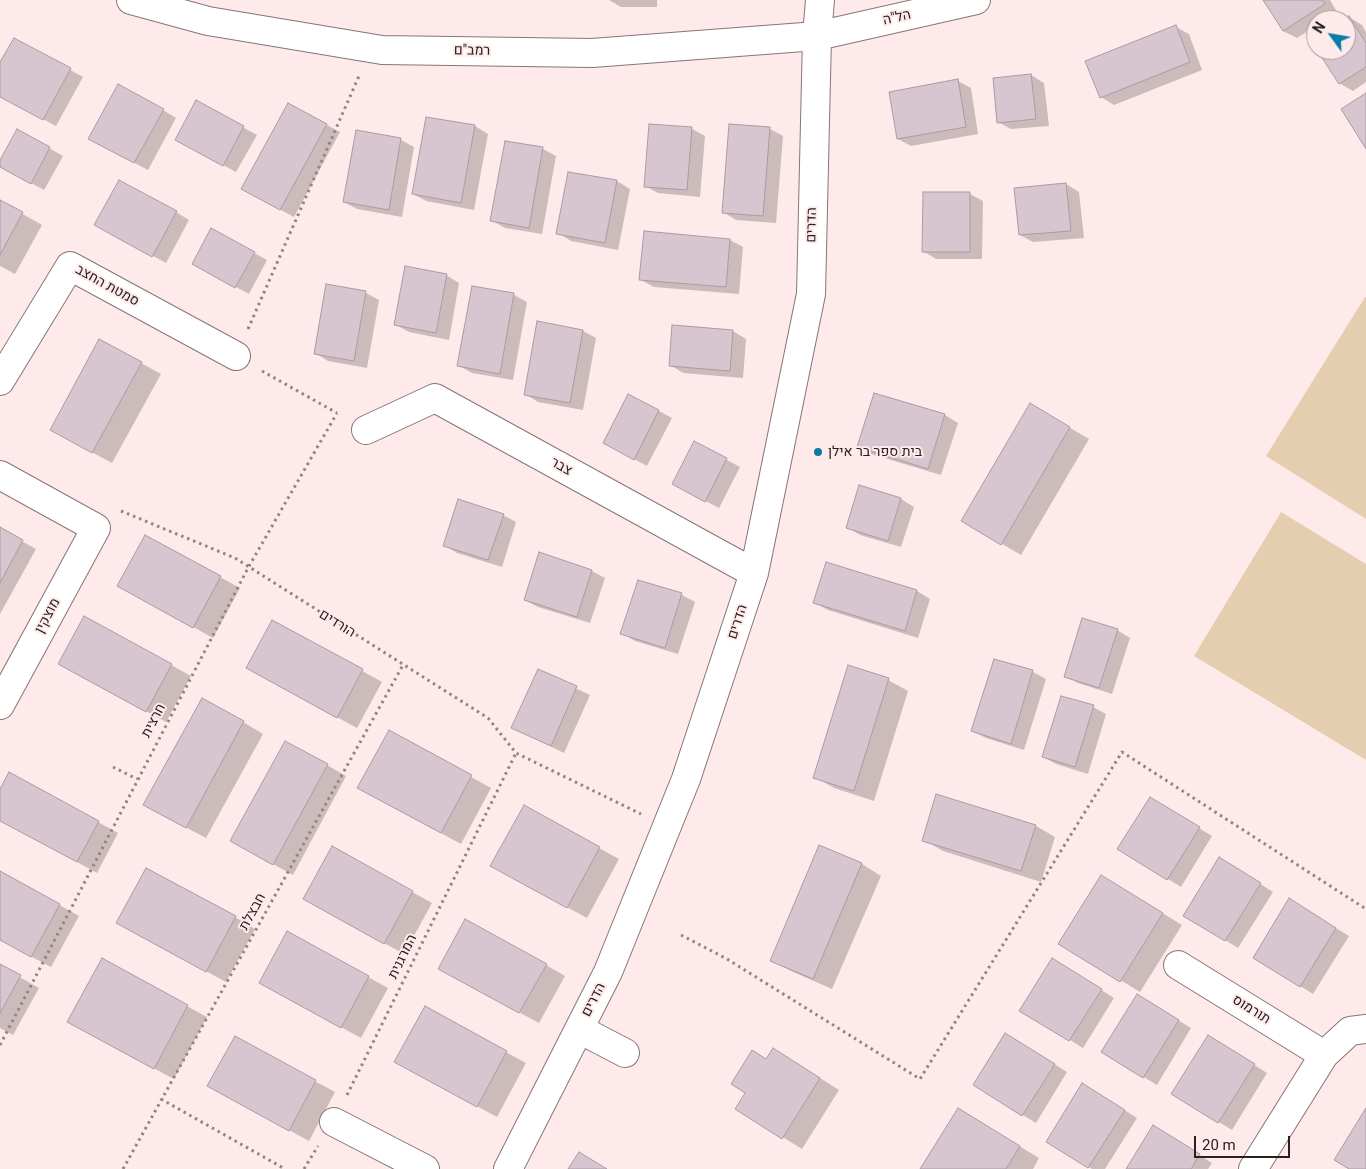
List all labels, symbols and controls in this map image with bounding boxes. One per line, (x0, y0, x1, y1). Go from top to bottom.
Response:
street label: הל"ה (881, 7, 913, 29)
north arrow (1306, 10, 1356, 60)
text: N (1310, 19, 1329, 36)
street label: רמב"ם (454, 42, 490, 60)
street label: הדרים (803, 207, 821, 243)
street label: סמטת החצב (72, 262, 142, 310)
place label: בית ספר בר אילן (828, 444, 922, 460)
marker: בית ספר בר אילן (812, 446, 824, 458)
street label: צבר (547, 454, 575, 480)
street label: מוצקין (32, 595, 64, 637)
street label: הדרים (725, 603, 751, 641)
street label: הורדים (316, 606, 358, 642)
street label: חרצית (138, 701, 170, 741)
street label: חבצלת (236, 891, 270, 933)
street label: המרגנית (385, 932, 421, 982)
street label: הדרים (578, 980, 610, 1020)
street label: תורמוס (1229, 992, 1273, 1028)
scale bar (1196, 1126, 1292, 1158)
text: 20 m (1202, 1136, 1236, 1154)

